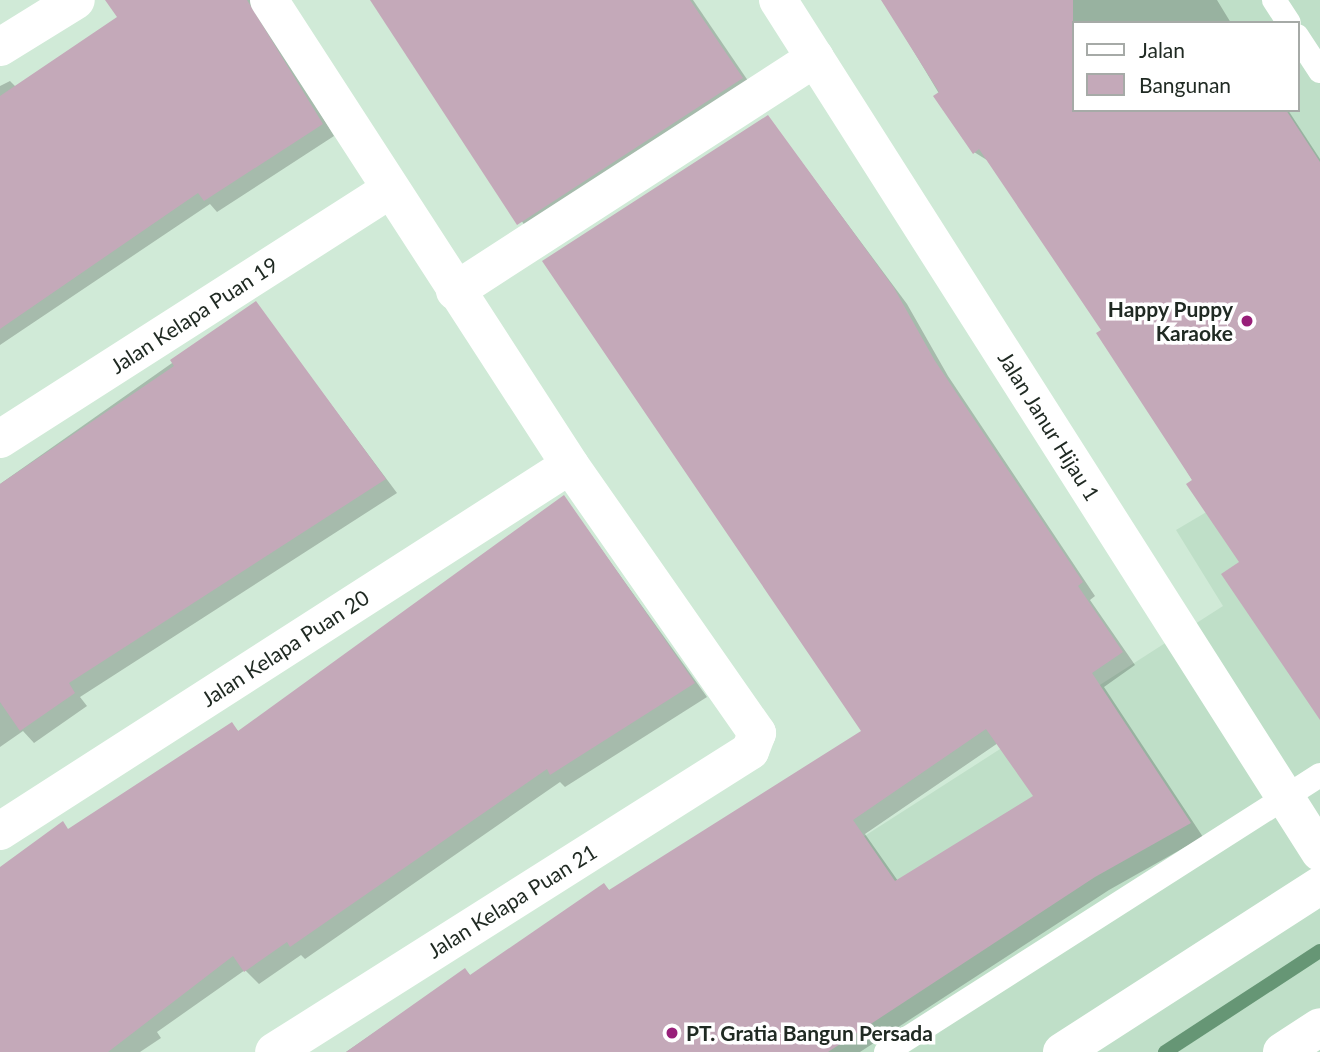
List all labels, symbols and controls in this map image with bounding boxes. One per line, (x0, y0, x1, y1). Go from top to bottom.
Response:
legend (1072, 21, 1299, 112)
text: Jalan (1139, 37, 1185, 62)
text: Bangunan (1139, 72, 1231, 97)
street label: Jalan Kelapa Puan 19 (106, 251, 282, 379)
place label: Happy Puppy Karaoke (1107, 296, 1233, 346)
marker: Happy Puppy Karaoke (1239, 313, 1255, 329)
street label: Jalan Janur Hijau 1 (993, 346, 1105, 506)
street label: Jalan Kelapa Puan 20 (197, 584, 373, 712)
street label: Jalan Kelapa Puan 21 (423, 839, 601, 963)
place label: PT. Gratia Bangun Persada (686, 1020, 933, 1046)
marker: PT. Gratia Bangun Persada (664, 1025, 680, 1041)

